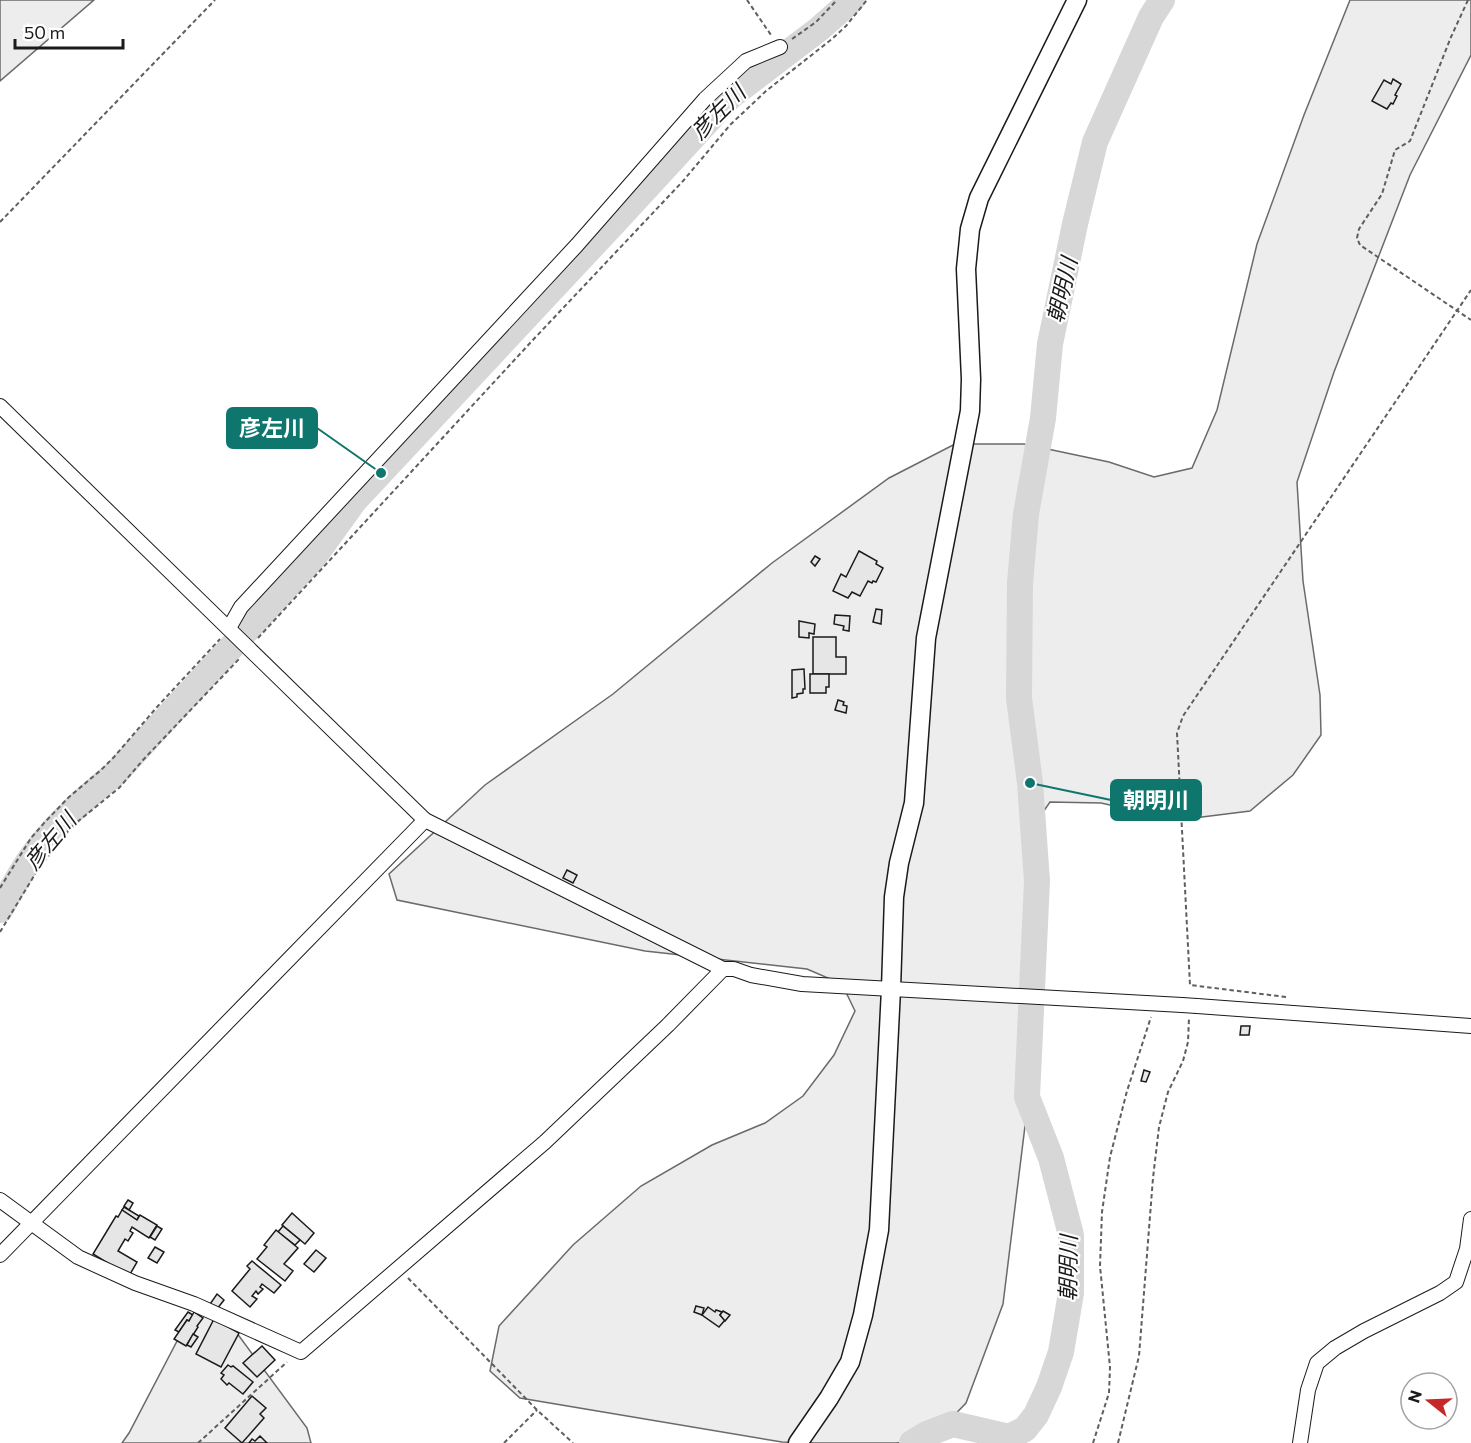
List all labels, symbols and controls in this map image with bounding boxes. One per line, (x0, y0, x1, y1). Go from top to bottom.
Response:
scale bar (15, 12, 123, 50)
text: 50 m (24, 21, 65, 43)
water label: 彦左川 (685, 77, 752, 145)
water label: 朝明川 (1041, 253, 1083, 325)
callout: 彦左川 (227, 408, 317, 448)
text: 彦左川 (239, 414, 305, 441)
callout: 朝明川 (1111, 780, 1201, 820)
text: 朝明川 (1123, 786, 1189, 813)
water label: 彦左川 (18, 805, 82, 875)
water label: 朝明川 (1053, 1233, 1082, 1301)
north arrow (1399, 1371, 1459, 1431)
text: N (1403, 1388, 1425, 1405)

